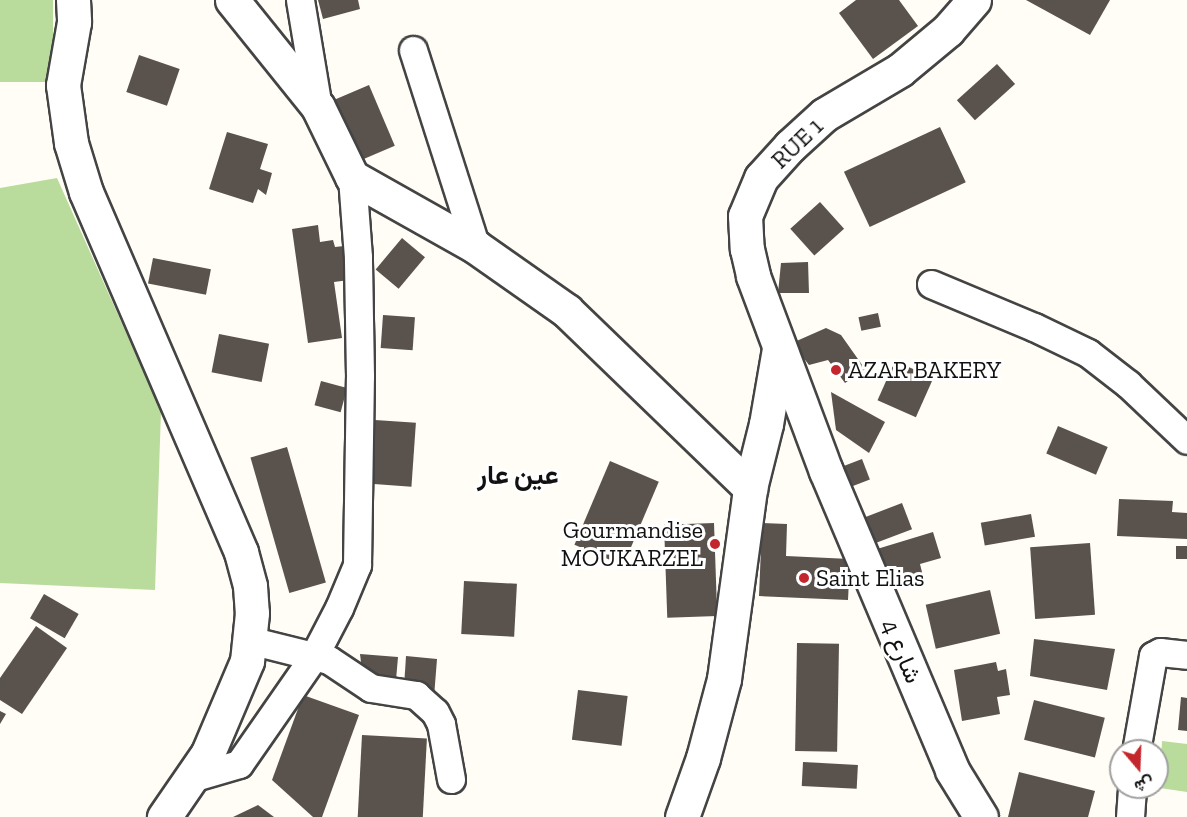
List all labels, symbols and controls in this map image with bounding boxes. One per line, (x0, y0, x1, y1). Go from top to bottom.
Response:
street label: RUE 1 (765, 112, 829, 174)
place label: AZAR BAKERY (848, 356, 1001, 384)
marker: AZAR BAKERY (829, 363, 843, 377)
district label: عين عار (477, 460, 559, 492)
place label: Gourmandise MOUKARZEL (561, 516, 703, 572)
marker: Gourmandise MOUKARZEL (708, 537, 722, 551)
place label: Saint Elias (816, 564, 925, 592)
marker: Saint Elias (797, 571, 811, 585)
street label: شارع 4 (876, 615, 928, 687)
north arrow (1109, 739, 1169, 799)
text: ش (1132, 772, 1157, 797)

